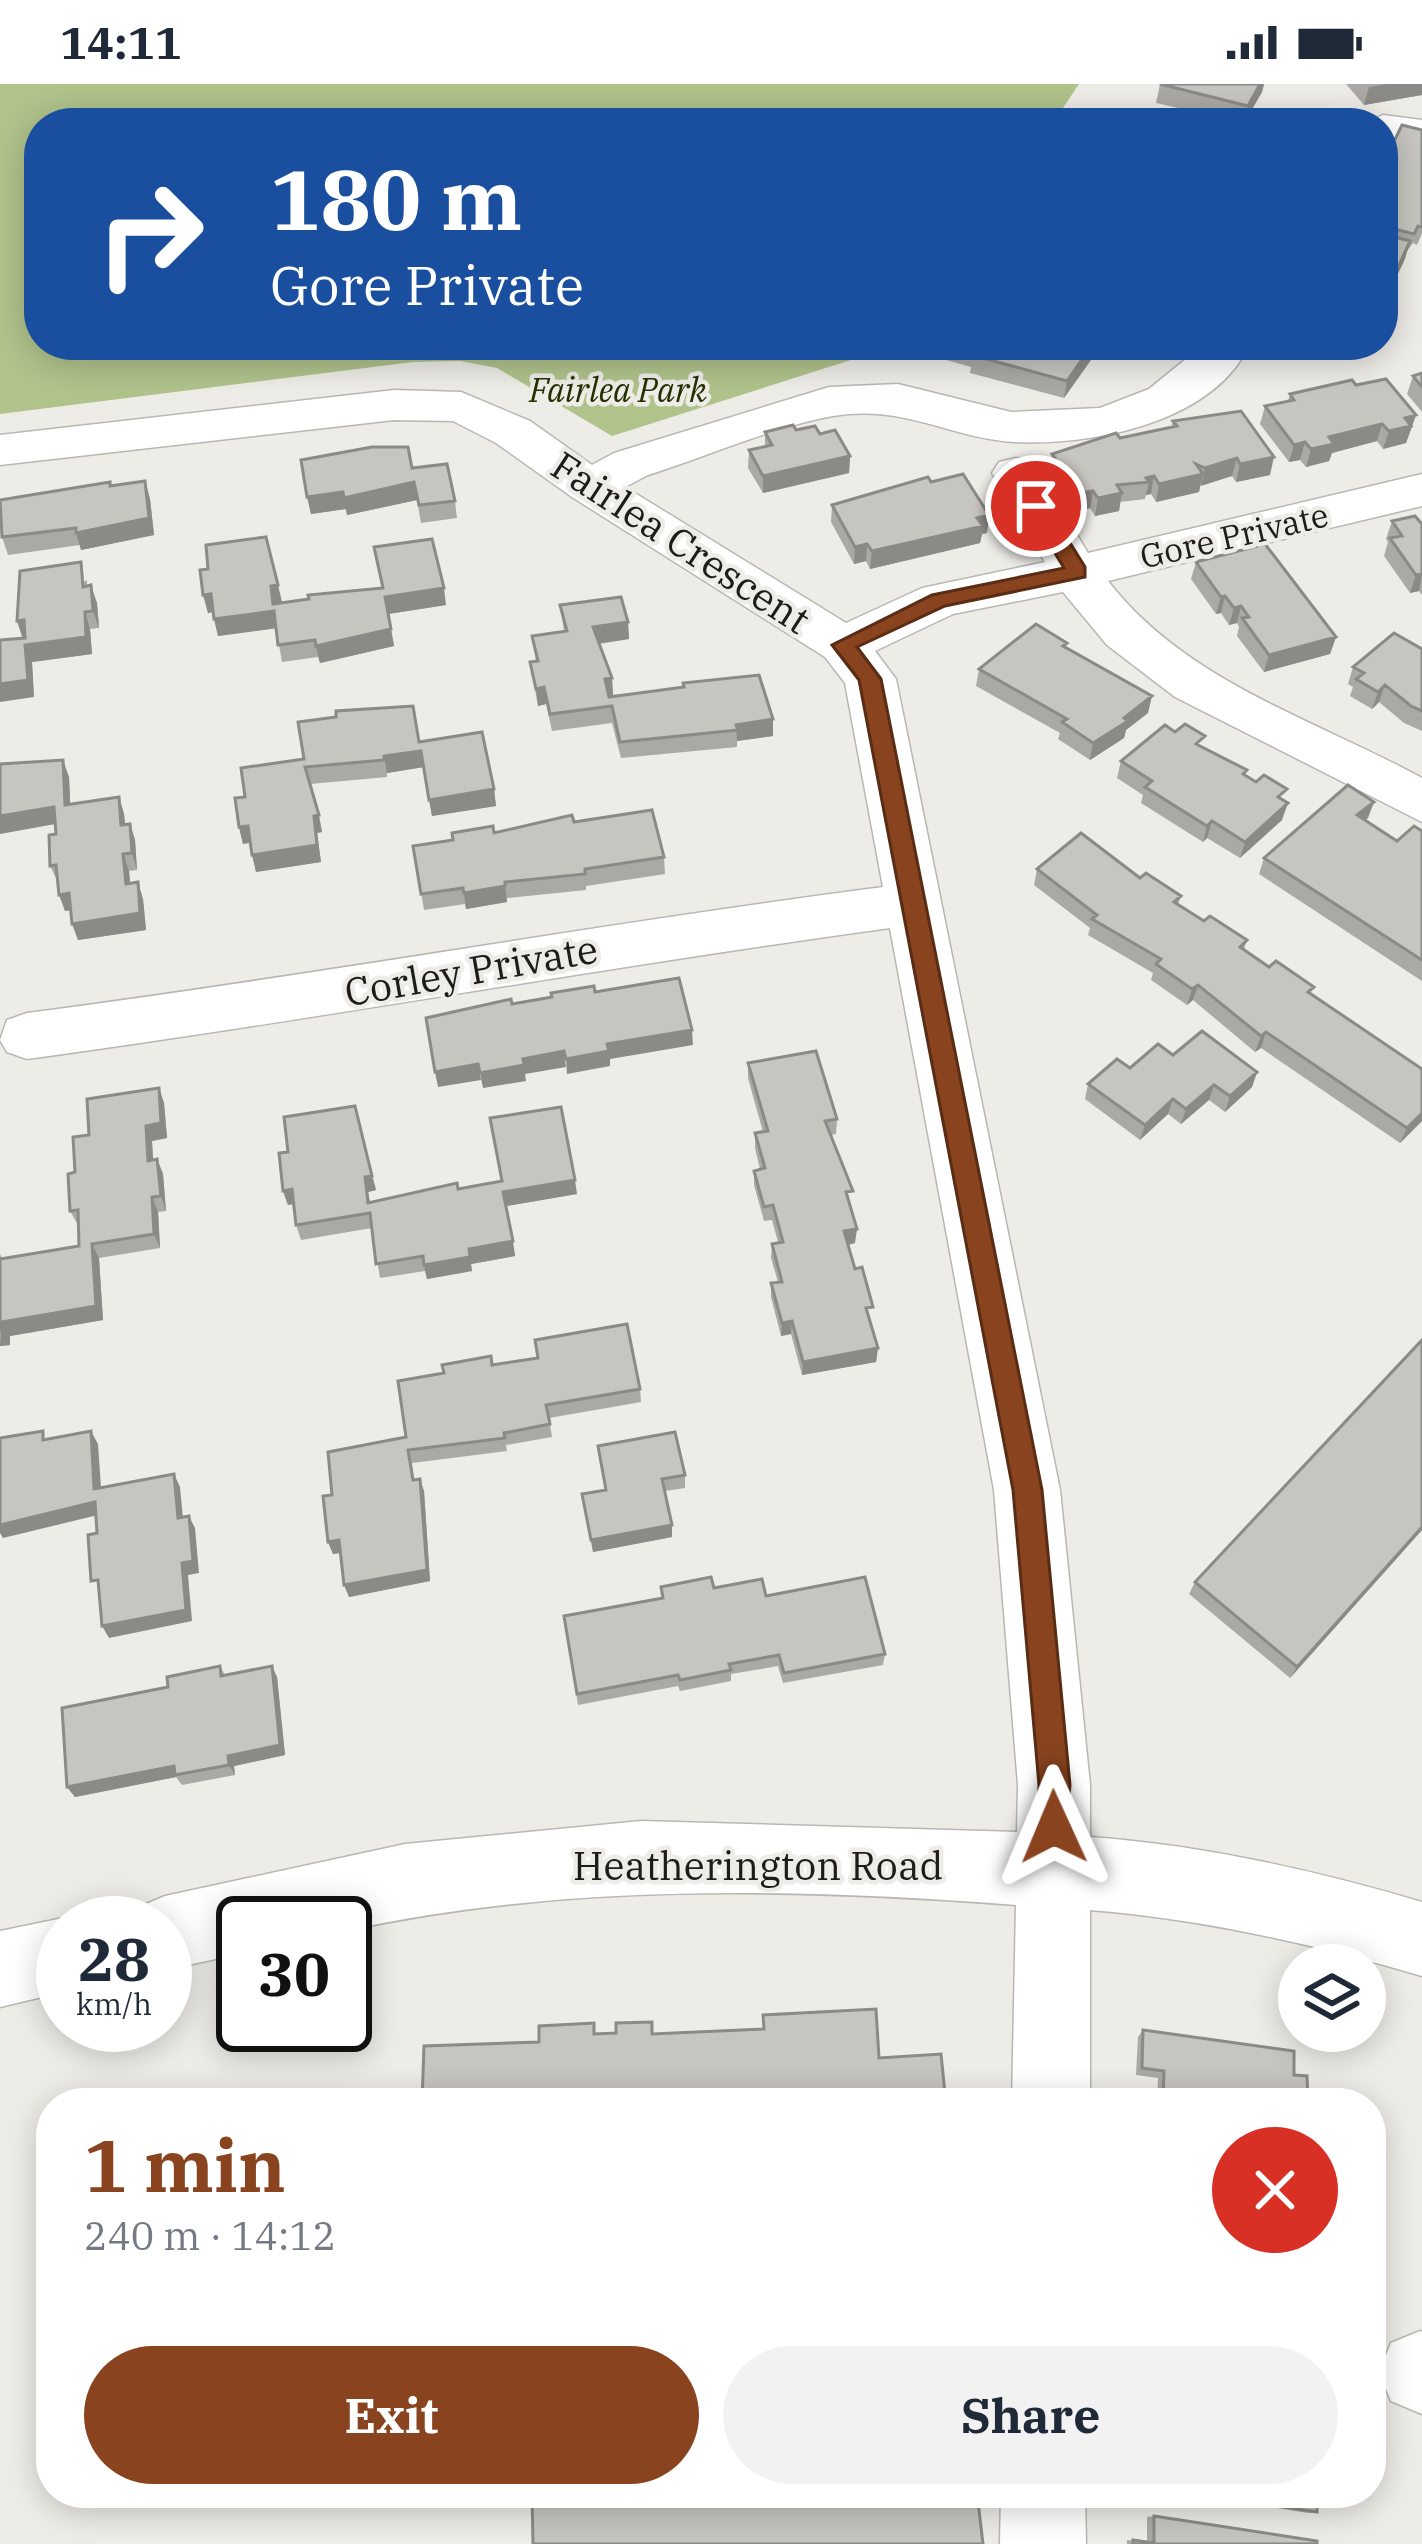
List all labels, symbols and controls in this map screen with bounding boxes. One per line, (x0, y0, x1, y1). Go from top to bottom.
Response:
text: 14:11 (60, 13, 182, 71)
text: 180 m (270, 144, 522, 253)
icon: right (72, 156, 228, 312)
text: Gore Private (270, 250, 584, 320)
park label: Fairlea Park (528, 368, 707, 411)
street label: Fairlea Crescent (542, 439, 820, 645)
pin (985, 455, 1087, 557)
icon: arrive (1003, 473, 1069, 539)
street label: Gore Private (1136, 492, 1332, 578)
street label: Corley Private (341, 923, 601, 1017)
position arrow (991, 1764, 1117, 1890)
street label: Heatherington Road (573, 1840, 943, 1891)
speed limit sign: 30 (216, 1896, 372, 2052)
text: 28 (78, 1919, 150, 1998)
map controls (1278, 1944, 1386, 2052)
button: layers (1278, 1944, 1386, 2052)
text: km/h (76, 1984, 152, 2023)
text: 1 min (84, 2118, 286, 2212)
button: close (1212, 2127, 1338, 2253)
text: 240 m · 14:12 (84, 2210, 336, 2261)
button: Exit (84, 2346, 699, 2484)
button: Share (723, 2346, 1338, 2484)

